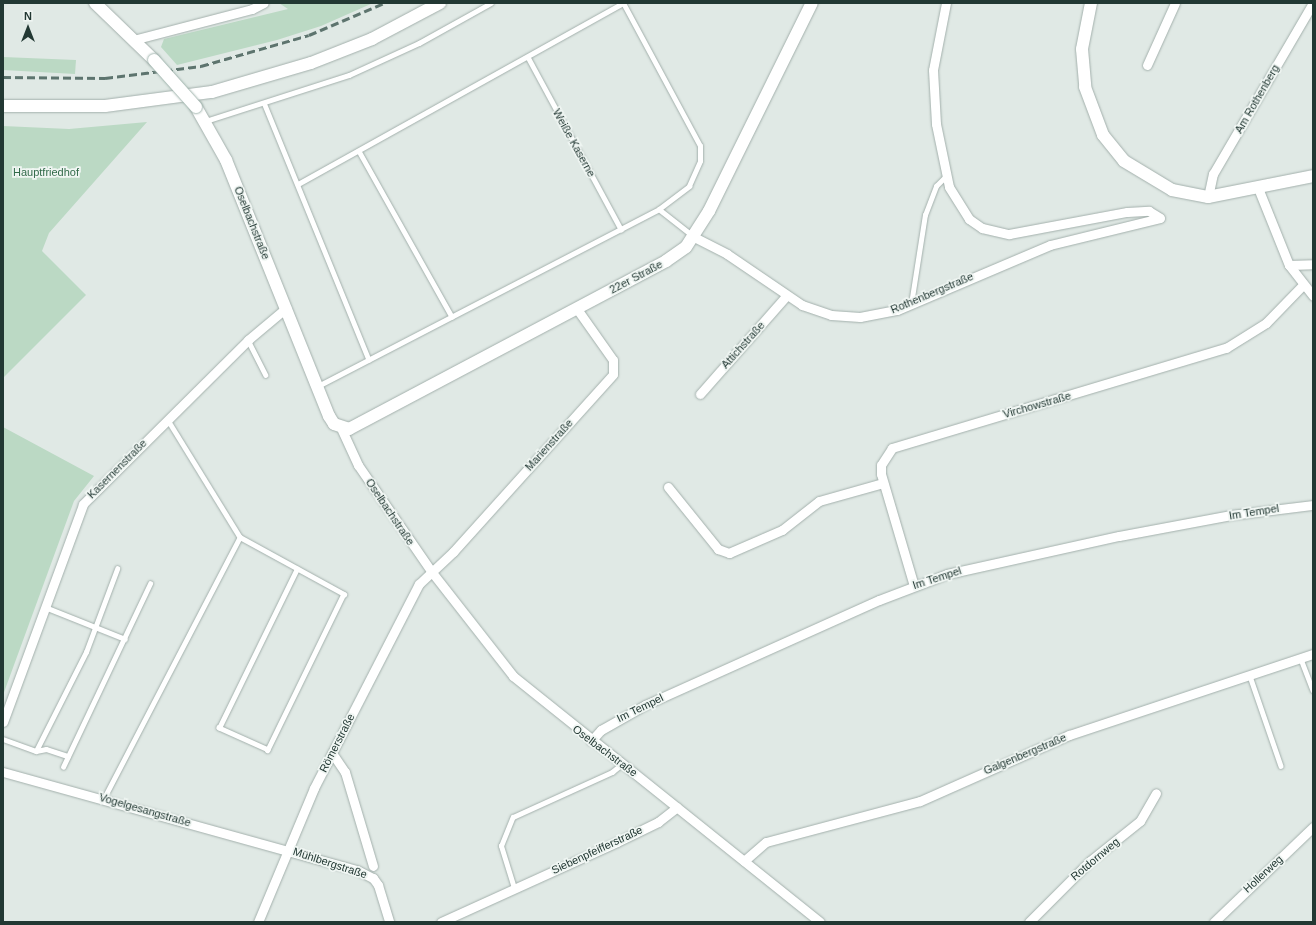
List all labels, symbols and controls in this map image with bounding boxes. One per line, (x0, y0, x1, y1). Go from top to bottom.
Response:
north arrow (8, 8, 48, 48)
text: N (24, 10, 32, 22)
street label: Am Rothenberg (1232, 62, 1282, 136)
street label: Weiße Kaserne (550, 107, 598, 179)
park label: Hauptfriedhof (13, 165, 79, 179)
street label: Oselbachstraße (231, 185, 273, 261)
street label: 22er Straße (607, 258, 665, 296)
street label: Rothenbergstraße (889, 270, 975, 316)
street label: Attichstraße (718, 319, 768, 371)
street label: Virchowstraße (1001, 389, 1073, 421)
street label: Marienstraße (522, 417, 576, 473)
street label: Kasernenstraße (85, 437, 149, 501)
street label: Oselbachstraße (363, 476, 417, 548)
street label: Im Tempel (1228, 502, 1280, 522)
street label: Im Tempel (911, 564, 963, 592)
street label: Im Tempel (614, 691, 666, 725)
street label: Römerstraße (317, 711, 357, 775)
street label: Oselbachstraße (570, 722, 640, 780)
street label: Galgenbergstraße (982, 731, 1068, 777)
street label: Vogelgesangstraße (98, 791, 192, 829)
street label: Siebenpfeifferstraße (549, 823, 645, 877)
street label: Rotdornweg (1068, 835, 1122, 883)
street label: Mühlbergstraße (291, 845, 369, 881)
street label: Hollerweg (1241, 852, 1285, 896)

